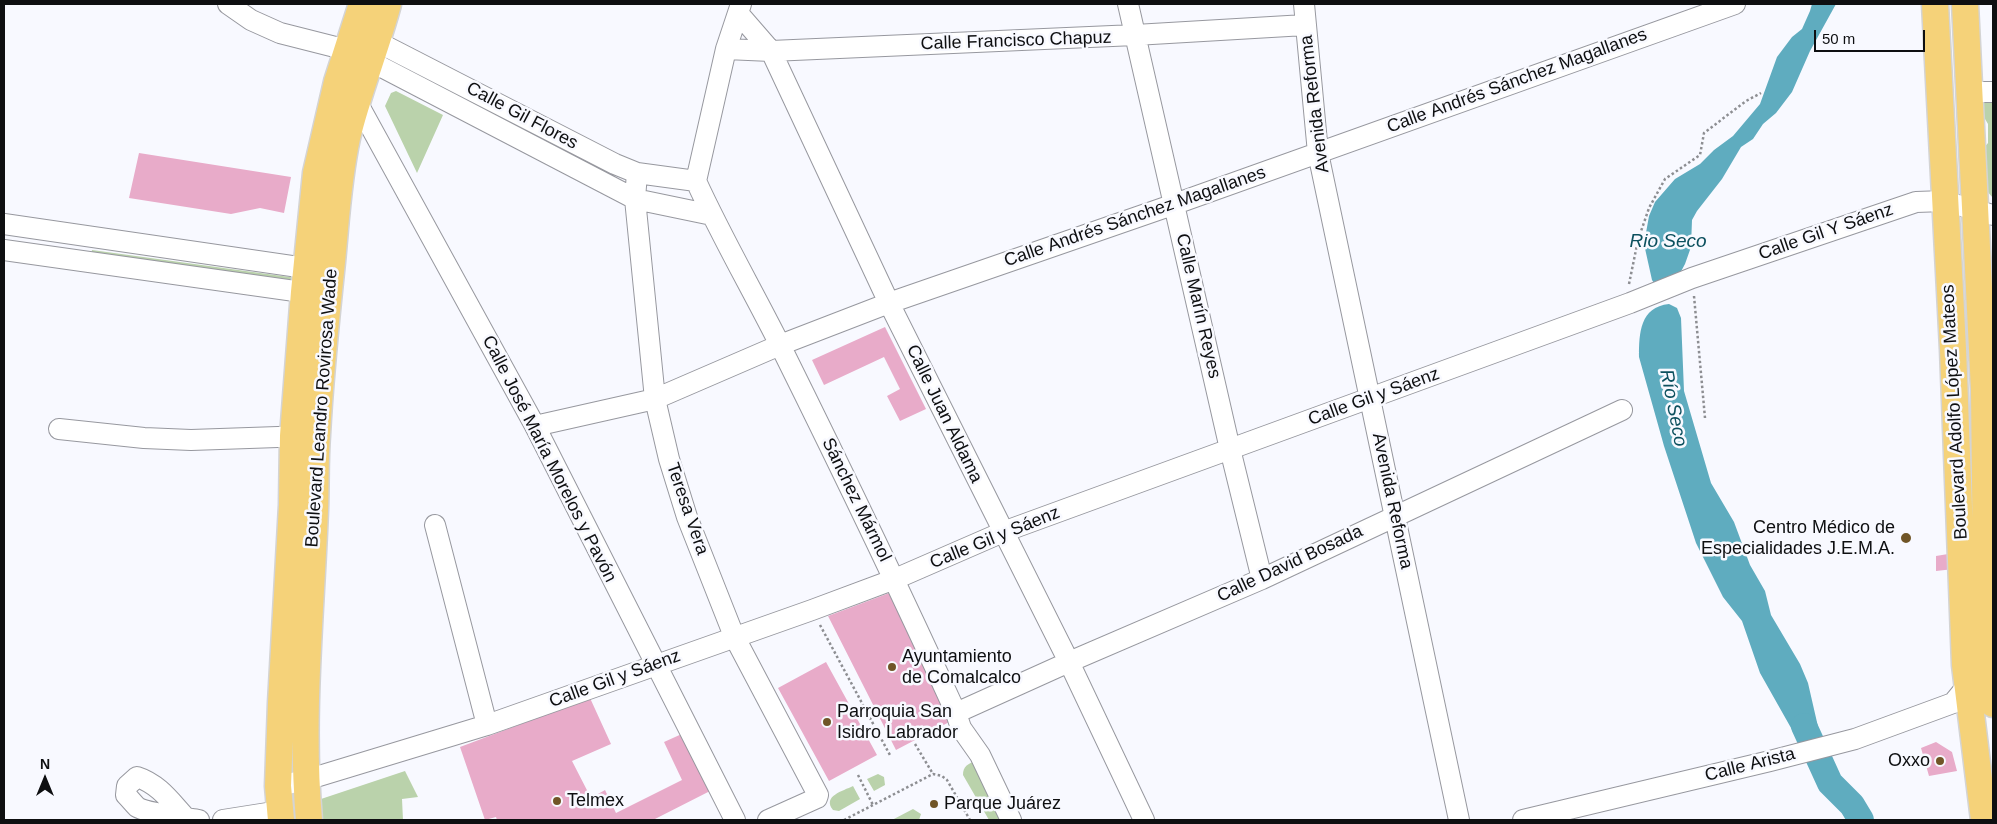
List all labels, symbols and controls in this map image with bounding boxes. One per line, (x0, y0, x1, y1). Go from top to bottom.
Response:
scale bar (1817, 20, 1928, 52)
street label: Calle Andrés Sánchez Magallanes (1384, 24, 1650, 138)
street label: Calle Francisco Chapuz (920, 27, 1112, 55)
text: 50 m (1822, 30, 1855, 47)
street label: Avenida Reforma (1296, 34, 1334, 174)
street label: Calle Gil Flores (463, 78, 581, 154)
street label: Calle Andrés Sánchez Magallanes (1001, 162, 1269, 272)
street label: Calle Gil Y Sáenz (1756, 199, 1896, 265)
street label: Calle Marín Reyes (1171, 231, 1225, 381)
water label: Rio Seco (1629, 231, 1707, 253)
street label: Boulevard Leandro Rovirosa Wade (301, 268, 343, 548)
street label: Boulevard Adolfo López Mateos (1938, 284, 1972, 540)
street label: Calle José María Morelos y Pavón (477, 332, 621, 586)
street label: Calle Juan Aldama (901, 341, 987, 487)
street label: Calle Gil y Sáenz (1305, 363, 1443, 431)
water label: Río Seco (1654, 367, 1692, 449)
street label: Avenida Reforma (1367, 431, 1417, 571)
street label: Sánchez Mármol (817, 435, 895, 565)
street label: Teresa Vera (661, 460, 713, 558)
street label: Calle Gil y Sáenz (927, 502, 1063, 574)
place label: Centro Médico de Especialidades J.E.M.A. (1701, 517, 1895, 560)
street label: Calle David Bosada (1214, 521, 1366, 607)
marker: Centro Médico de Especialidades J.E.M.A. (1899, 531, 1913, 545)
street label: Calle Gil y Sáenz (546, 645, 684, 713)
place label: Ayuntamiento de Comalcalco (902, 646, 1021, 689)
marker: Ayuntamiento de Comalcalco (886, 661, 898, 673)
place label: Parroquia San Isidro Labrador (837, 701, 958, 744)
marker: Parroquia San Isidro Labrador (821, 716, 833, 728)
street label: Calle Arista (1703, 743, 1797, 787)
place label: Oxxo (1888, 750, 1930, 772)
north arrow (20, 754, 70, 804)
marker: Oxxo (1934, 755, 1946, 767)
text: N (40, 756, 50, 772)
place label: Telmex (567, 790, 624, 812)
place label: Parque Juárez (944, 793, 1061, 815)
marker: Telmex (551, 795, 563, 807)
marker: Parque Juárez (928, 798, 940, 810)

